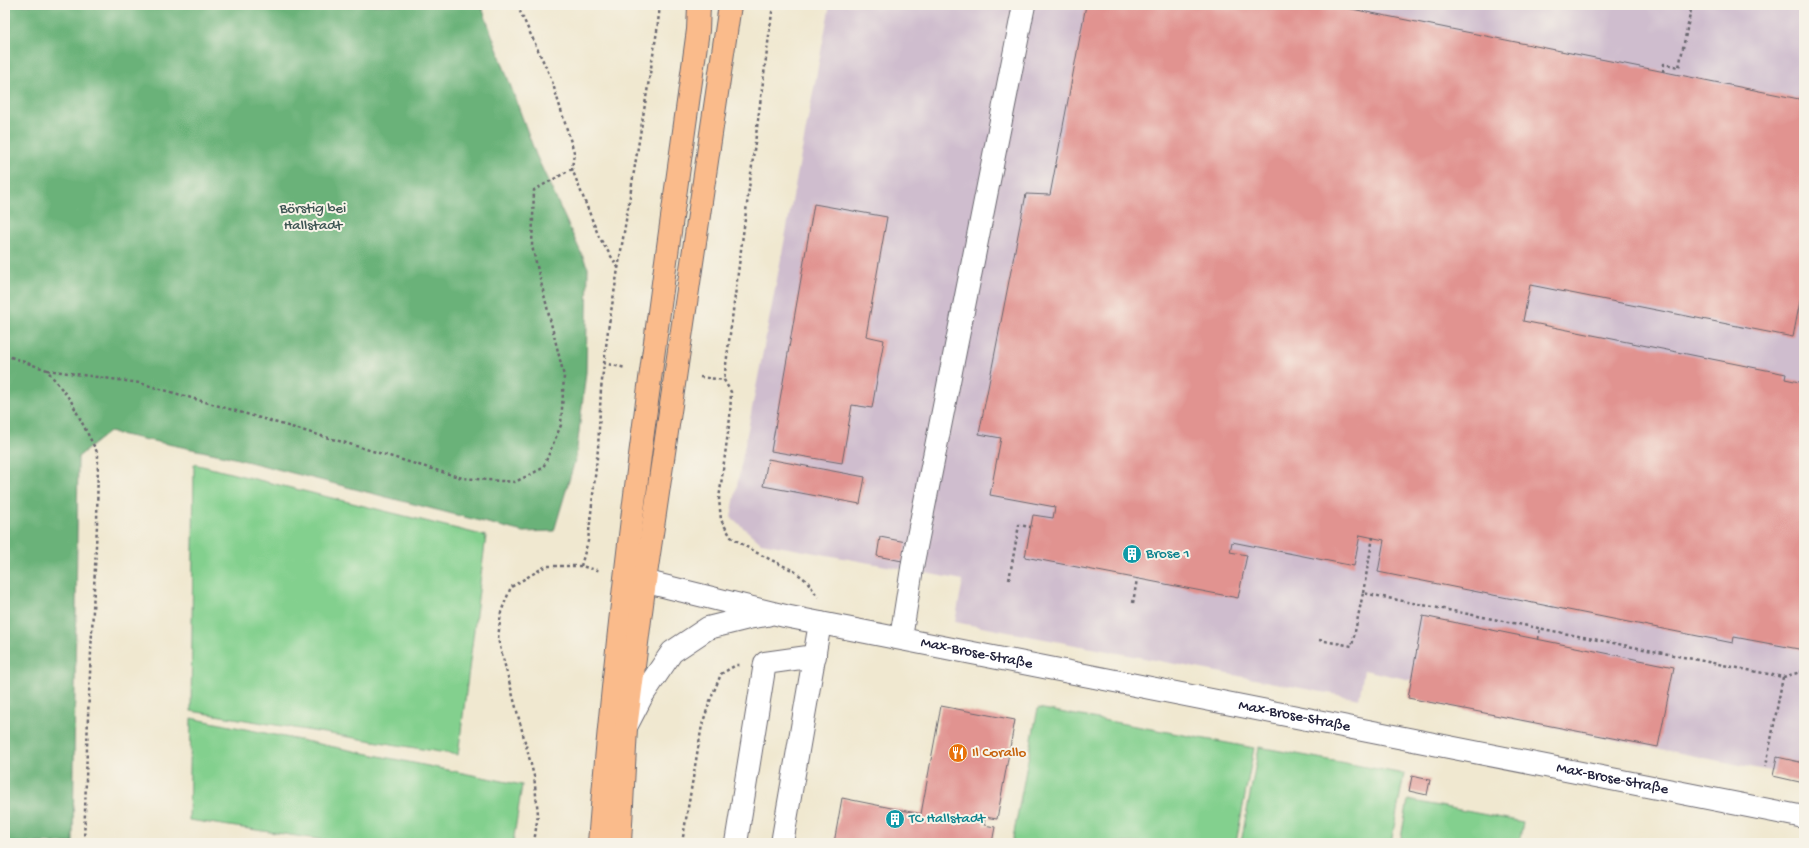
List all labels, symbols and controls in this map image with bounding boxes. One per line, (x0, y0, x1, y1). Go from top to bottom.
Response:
park label: Börstig bei Hallstadt (279, 200, 346, 235)
building icon: Brose 1 (1121, 543, 1143, 565)
place label: Brose 1 (1145, 545, 1190, 563)
street label: Max-Brose-Straße (919, 634, 1034, 674)
street label: Max-Brose-Straße (1237, 697, 1352, 736)
restaurant icon: Il Corallo (947, 742, 969, 764)
place label: Il Corallo (972, 744, 1027, 762)
street label: Max-Brose-Straße (1555, 759, 1670, 799)
building icon: TC Hallstadt (884, 808, 906, 830)
place label: TC Hallstadt (908, 810, 987, 828)

